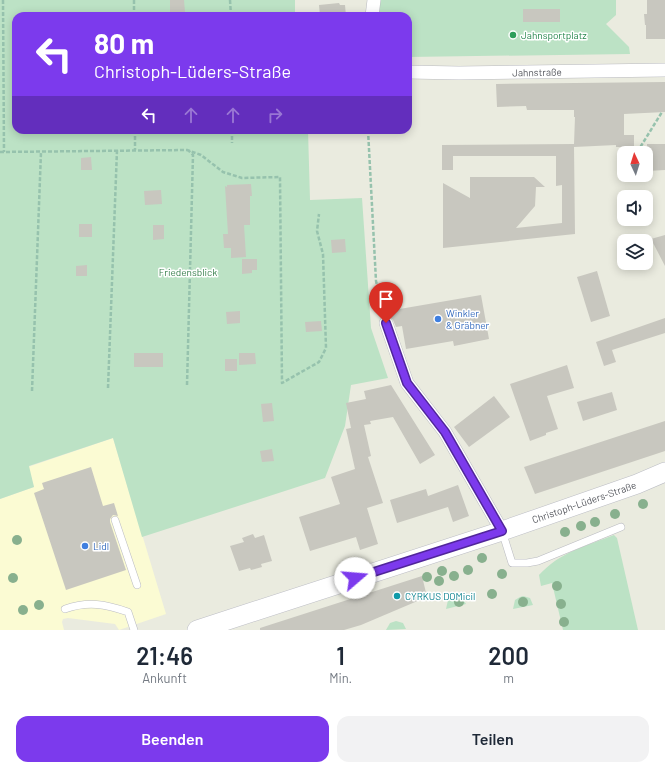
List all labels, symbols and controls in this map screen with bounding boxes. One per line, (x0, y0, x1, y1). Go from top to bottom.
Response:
text: 80 m (94, 26, 154, 60)
icon: left (28, 28, 80, 80)
place label: Jahnsportplatz (521, 29, 587, 41)
marker: Jahnsportplatz (508, 30, 518, 40)
text: Christoph-Lüders-Straße (94, 60, 291, 82)
street label: Jahnstraße (512, 66, 562, 78)
icon: left (138, 104, 160, 126)
icon: ahead (180, 104, 202, 126)
icon: ahead (222, 104, 244, 126)
icon: right (264, 104, 286, 126)
north arrow (617, 146, 653, 182)
map controls (617, 146, 653, 270)
button: sound (617, 190, 653, 226)
button: layers (617, 234, 653, 270)
park label: Friedensblick (159, 266, 217, 278)
pin (369, 282, 403, 323)
icon: arrive (375, 288, 397, 310)
place label: Winkler & Gräbner (446, 307, 490, 331)
marker: Winkler & Gräbner (433, 314, 443, 324)
street label: Christoph-Lüders-Straße (530, 479, 638, 525)
place label: Lidl (93, 540, 109, 552)
marker: Lidl (80, 541, 90, 551)
position arrow (334, 557, 376, 599)
place label: CYRKUS DOMicil (405, 590, 475, 602)
marker: CYRKUS DOMicil (392, 591, 402, 601)
text: 21:46 (136, 641, 193, 670)
text: 1 (336, 641, 345, 670)
text: 200 (488, 641, 529, 670)
text: Ankunft (142, 670, 187, 686)
text: Min. (329, 670, 352, 686)
text: m (503, 670, 514, 686)
button: Beenden (16, 716, 329, 762)
button: Teilen (337, 716, 649, 762)

